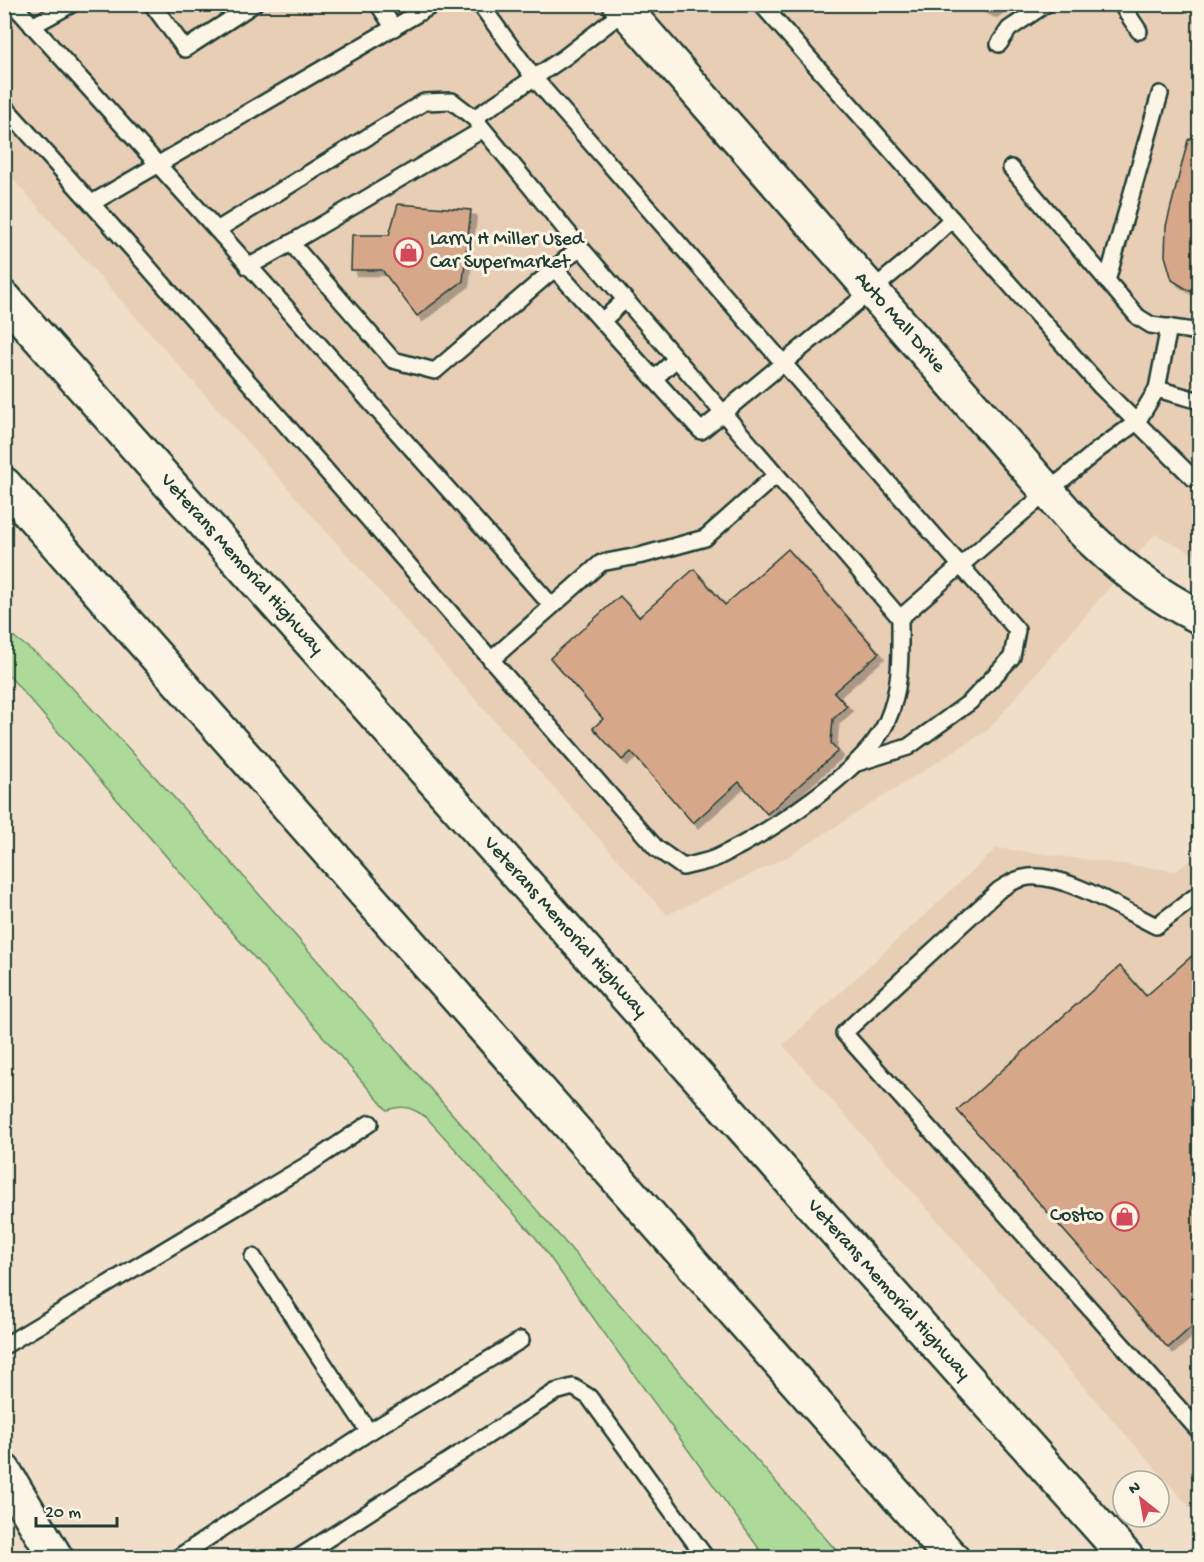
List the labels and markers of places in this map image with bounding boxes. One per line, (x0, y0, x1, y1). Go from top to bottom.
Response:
place label: Larry H Miller Used Car Supermarket (430, 229, 586, 275)
shop icon: Larry H Miller Used Car Supermarket (393, 236, 425, 268)
shop icon: Costco (1109, 1200, 1141, 1232)
place label: Costco (1050, 1205, 1104, 1228)

